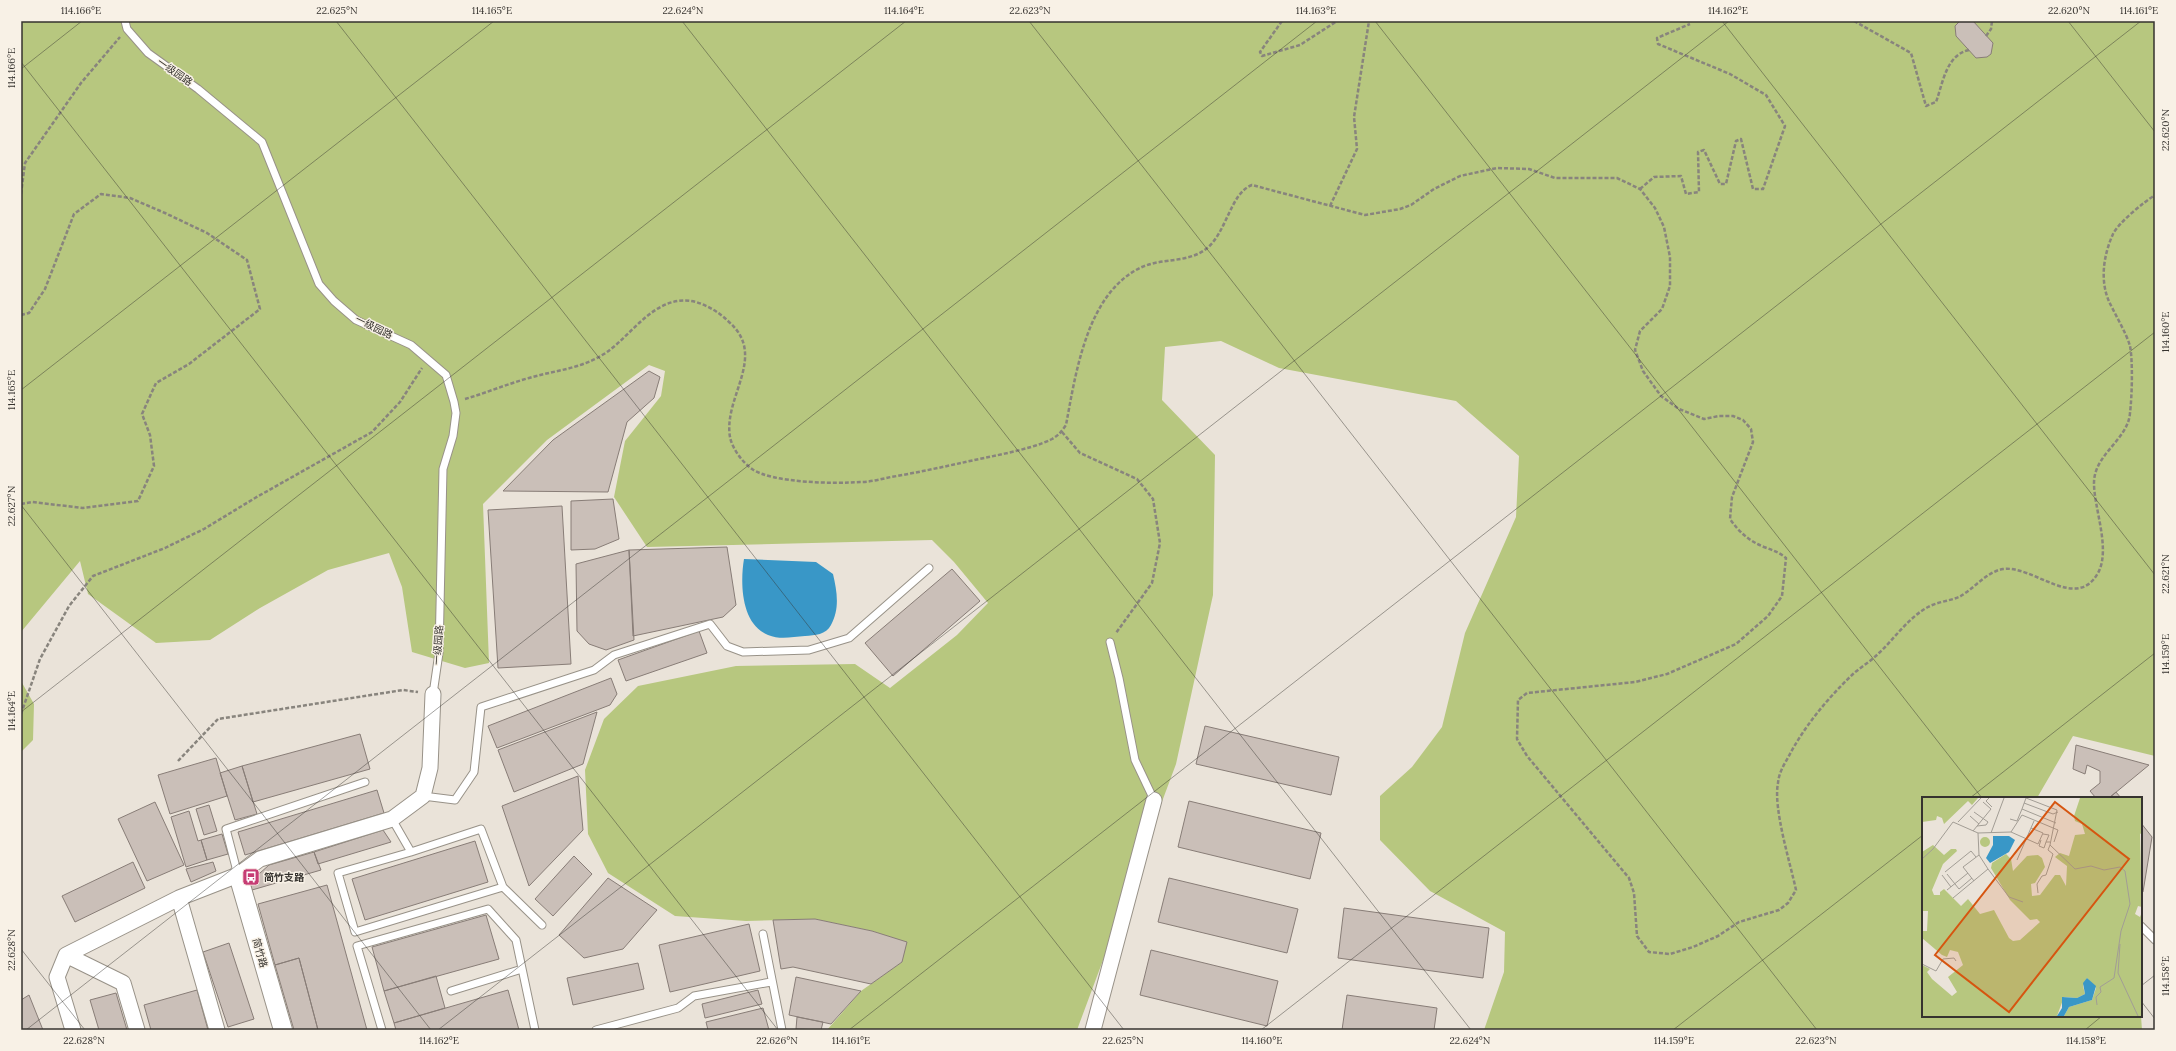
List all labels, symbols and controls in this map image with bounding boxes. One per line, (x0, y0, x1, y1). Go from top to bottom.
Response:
text: 114.166°E (61, 4, 101, 17)
text: 22.625°N (316, 4, 358, 17)
text: 114.165°E (472, 4, 512, 17)
text: 22.624°N (663, 4, 704, 17)
text: 114.164°E (884, 4, 924, 17)
text: 22.623°N (1009, 4, 1051, 17)
text: 114.163°E (1296, 4, 1336, 17)
text: 114.162°E (1708, 4, 1748, 17)
text: 22.620°N (2048, 4, 2090, 17)
text: 114.161°E (2120, 4, 2158, 17)
text: 114.166°E (5, 48, 18, 88)
street label: 一级园路 (155, 55, 195, 89)
text: 22.620°N (2159, 109, 2172, 151)
text: 114.160°E (2159, 311, 2172, 353)
street label: 一级园路 (353, 312, 395, 342)
text: 114.165°E (5, 370, 18, 410)
text: 22.627°N (5, 485, 18, 526)
text: 22.621°N (2159, 554, 2172, 594)
street label: 一级园路 (430, 625, 446, 665)
text: 114.159°E (2159, 634, 2172, 674)
text: 114.164°E (5, 691, 18, 731)
inset map (1922, 797, 2142, 1017)
bus stop icon: 简竹支路 (241, 867, 261, 887)
place label: 简竹支路 (264, 871, 305, 884)
text: 22.628°N (5, 929, 18, 971)
street label: 简竹路 (250, 937, 270, 969)
text: 114.158°E (2159, 956, 2172, 996)
text: 22.628°N (63, 1034, 105, 1047)
text: 114.162°E (419, 1034, 459, 1047)
text: 22.626°N (756, 1034, 798, 1047)
text: 114.161°E (832, 1034, 870, 1047)
text: 22.625°N (1102, 1034, 1144, 1047)
text: 114.160°E (1241, 1034, 1283, 1047)
text: 22.624°N (1450, 1034, 1491, 1047)
text: 114.159°E (1654, 1034, 1694, 1047)
text: 22.623°N (1795, 1034, 1837, 1047)
text: 114.158°E (2066, 1034, 2106, 1047)

